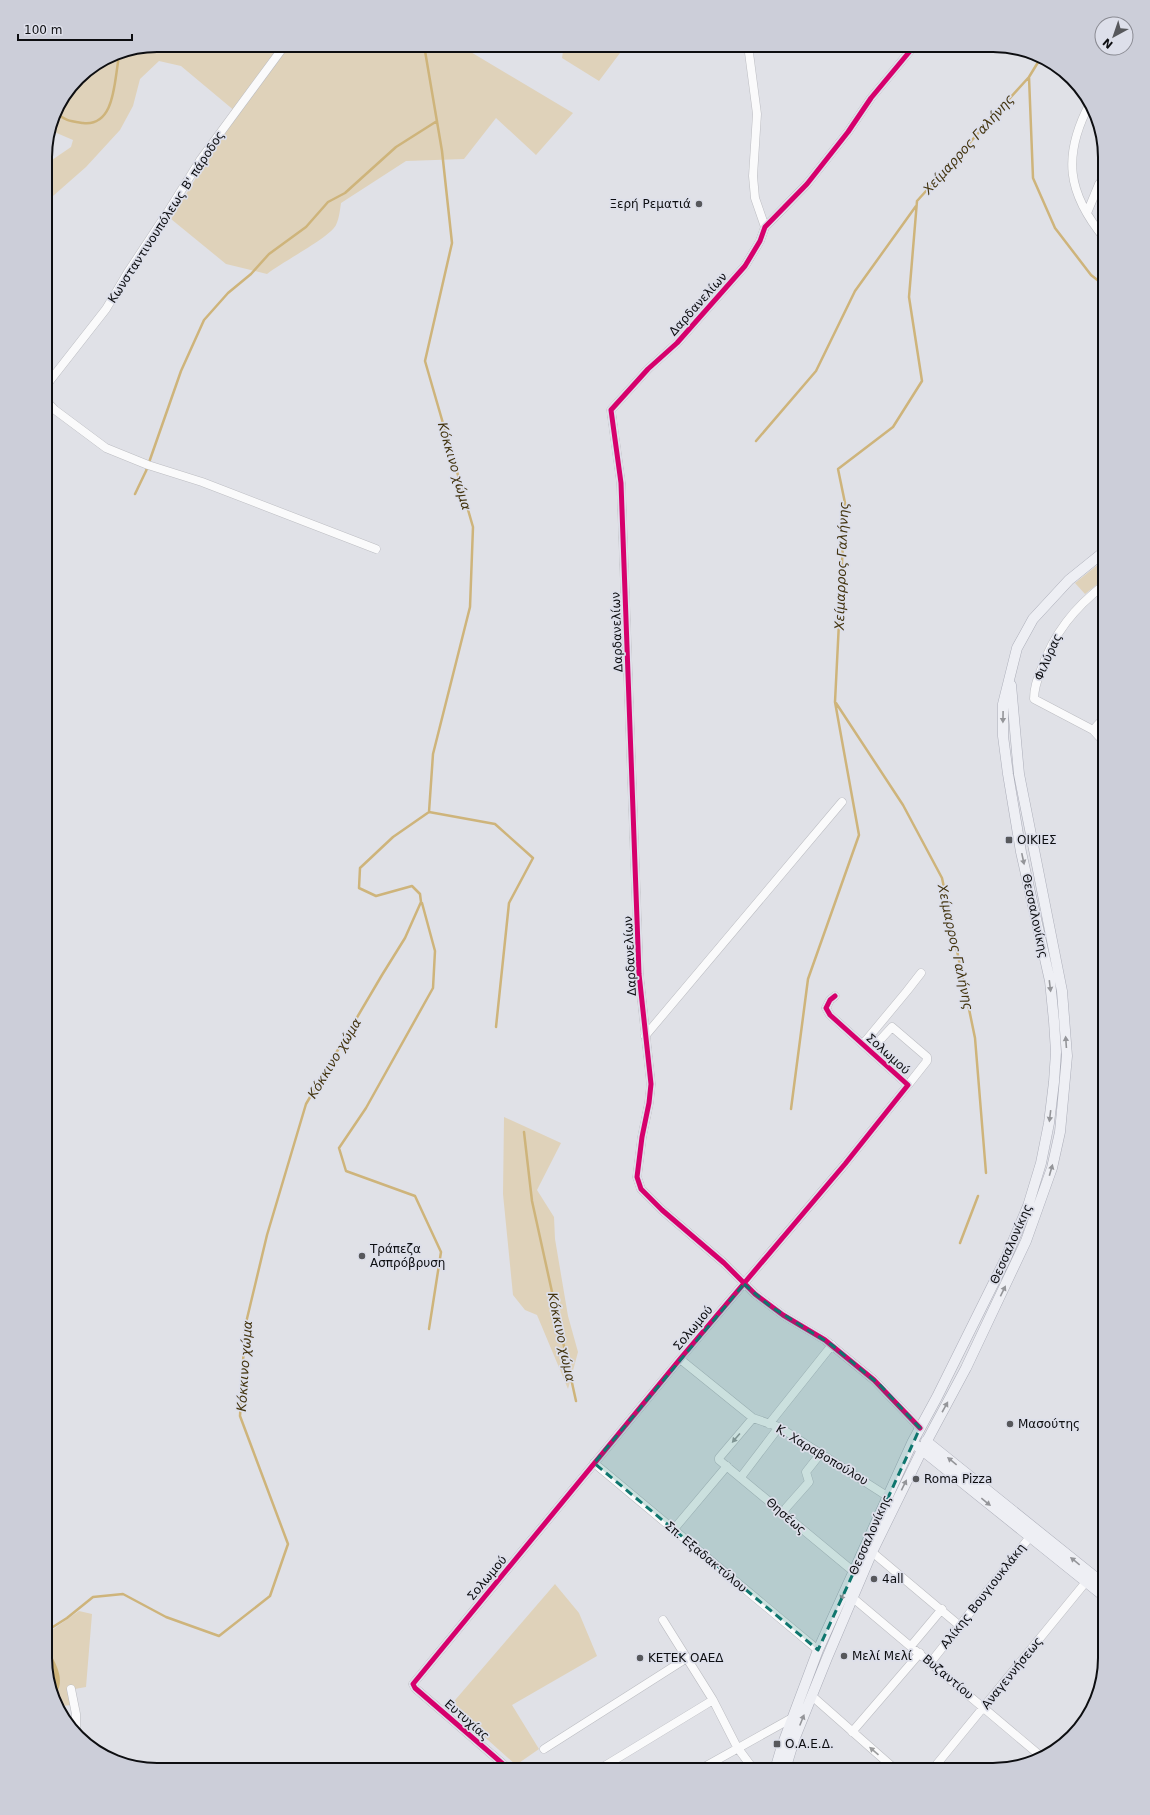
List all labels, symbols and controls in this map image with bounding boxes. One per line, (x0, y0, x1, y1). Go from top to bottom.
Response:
scale bar (18, 16, 132, 42)
north arrow (1094, 16, 1134, 56)
text: 100 m (24, 23, 62, 37)
text: N (1100, 35, 1116, 51)
water label: Χείμαρρος Γαλήνης (919, 91, 1017, 198)
street label: Κωνσταντινουπόλεως Β' πάροδος (105, 128, 227, 306)
place label: Ξερή Ρεματιά (609, 197, 691, 211)
marker: Ξερή Ρεματιά (694, 199, 704, 209)
street label: Δαρδανελίων (666, 269, 730, 338)
water label: Κόκκινο χώμα (435, 420, 474, 512)
water label: Χείμαρρος Γαλήνης (832, 501, 851, 631)
street label: Δαρδανελίων (609, 591, 625, 672)
street label: Φιλύρας (1031, 631, 1065, 683)
one-way arrow (999, 711, 1006, 723)
place label: ΟΙΚΙΕΣ (1017, 833, 1057, 847)
marker: ΟΙΚΙΕΣ (1004, 835, 1014, 845)
one-way arrow (1020, 853, 1026, 865)
street label: Θεσσαλονίκης (1019, 872, 1051, 960)
water label: Χείμαρρος Γαλήνης (935, 882, 976, 1012)
street label: Δαρδανελίων (621, 915, 639, 996)
one-way arrow (1047, 980, 1053, 992)
water label: Κόκκινο χώμα (305, 1015, 365, 1101)
street label: Σολωμού (863, 1031, 913, 1077)
one-way arrow (1063, 1036, 1070, 1048)
one-way arrow (1047, 1110, 1053, 1122)
one-way arrow (1048, 1164, 1054, 1176)
street label: Θεσσαλονίκης (987, 1202, 1035, 1286)
place label: Τράπεζα Ασπρόβρυση (369, 1242, 445, 1270)
marker: Τράπεζα Ασπρόβρυση (357, 1251, 367, 1261)
one-way arrow (1000, 1285, 1006, 1297)
water label: Κόκκινο χώμα (545, 1291, 578, 1384)
street label: Σολωμού (670, 1303, 716, 1353)
water label: Κόκκινο χώμα (234, 1320, 255, 1412)
one-way arrow (941, 1401, 948, 1413)
place label: Μασούτης (1018, 1417, 1080, 1431)
marker: Μασούτης (1005, 1419, 1015, 1429)
street label: Κ. Χαραβοπούλου (773, 1422, 871, 1488)
one-way arrow (731, 1433, 740, 1444)
one-way arrow (946, 1457, 957, 1466)
place label: Roma Pizza (924, 1472, 992, 1486)
marker: Roma Pizza (911, 1474, 921, 1484)
one-way arrow (901, 1480, 907, 1491)
street label: Θεσσαλονίκης (846, 1493, 894, 1577)
street label: Θησέως (763, 1495, 809, 1537)
one-way arrow (981, 1498, 991, 1506)
street label: Σπ. Εξαδακτύλου (662, 1519, 750, 1595)
street label: Αλίκης Βουγιουκλάκη (938, 1541, 1028, 1651)
street label: Σολωμού (464, 1553, 510, 1603)
one-way arrow (1069, 1556, 1080, 1565)
place label: 4all (882, 1572, 904, 1586)
marker: 4all (869, 1574, 879, 1584)
one-way arrow (840, 1589, 846, 1601)
street label: Αναγεννήσεως (979, 1634, 1045, 1712)
place label: Μελί Μελί (852, 1649, 912, 1663)
place label: ΚΕΤΕΚ ΟΑΕΔ (648, 1651, 724, 1665)
marker: Μελί Μελί (839, 1651, 849, 1661)
street label: Βυζαντίου (920, 1652, 976, 1702)
marker: ΚΕΤΕΚ ΟΑΕΔ (635, 1653, 645, 1663)
street label: Ευτυχίας (442, 1697, 492, 1743)
one-way arrow (799, 1714, 806, 1726)
place label: Ο.Α.Ε.Δ. (785, 1737, 834, 1751)
marker: Ο.Α.Ε.Δ. (772, 1739, 782, 1749)
one-way arrow (869, 1746, 879, 1756)

